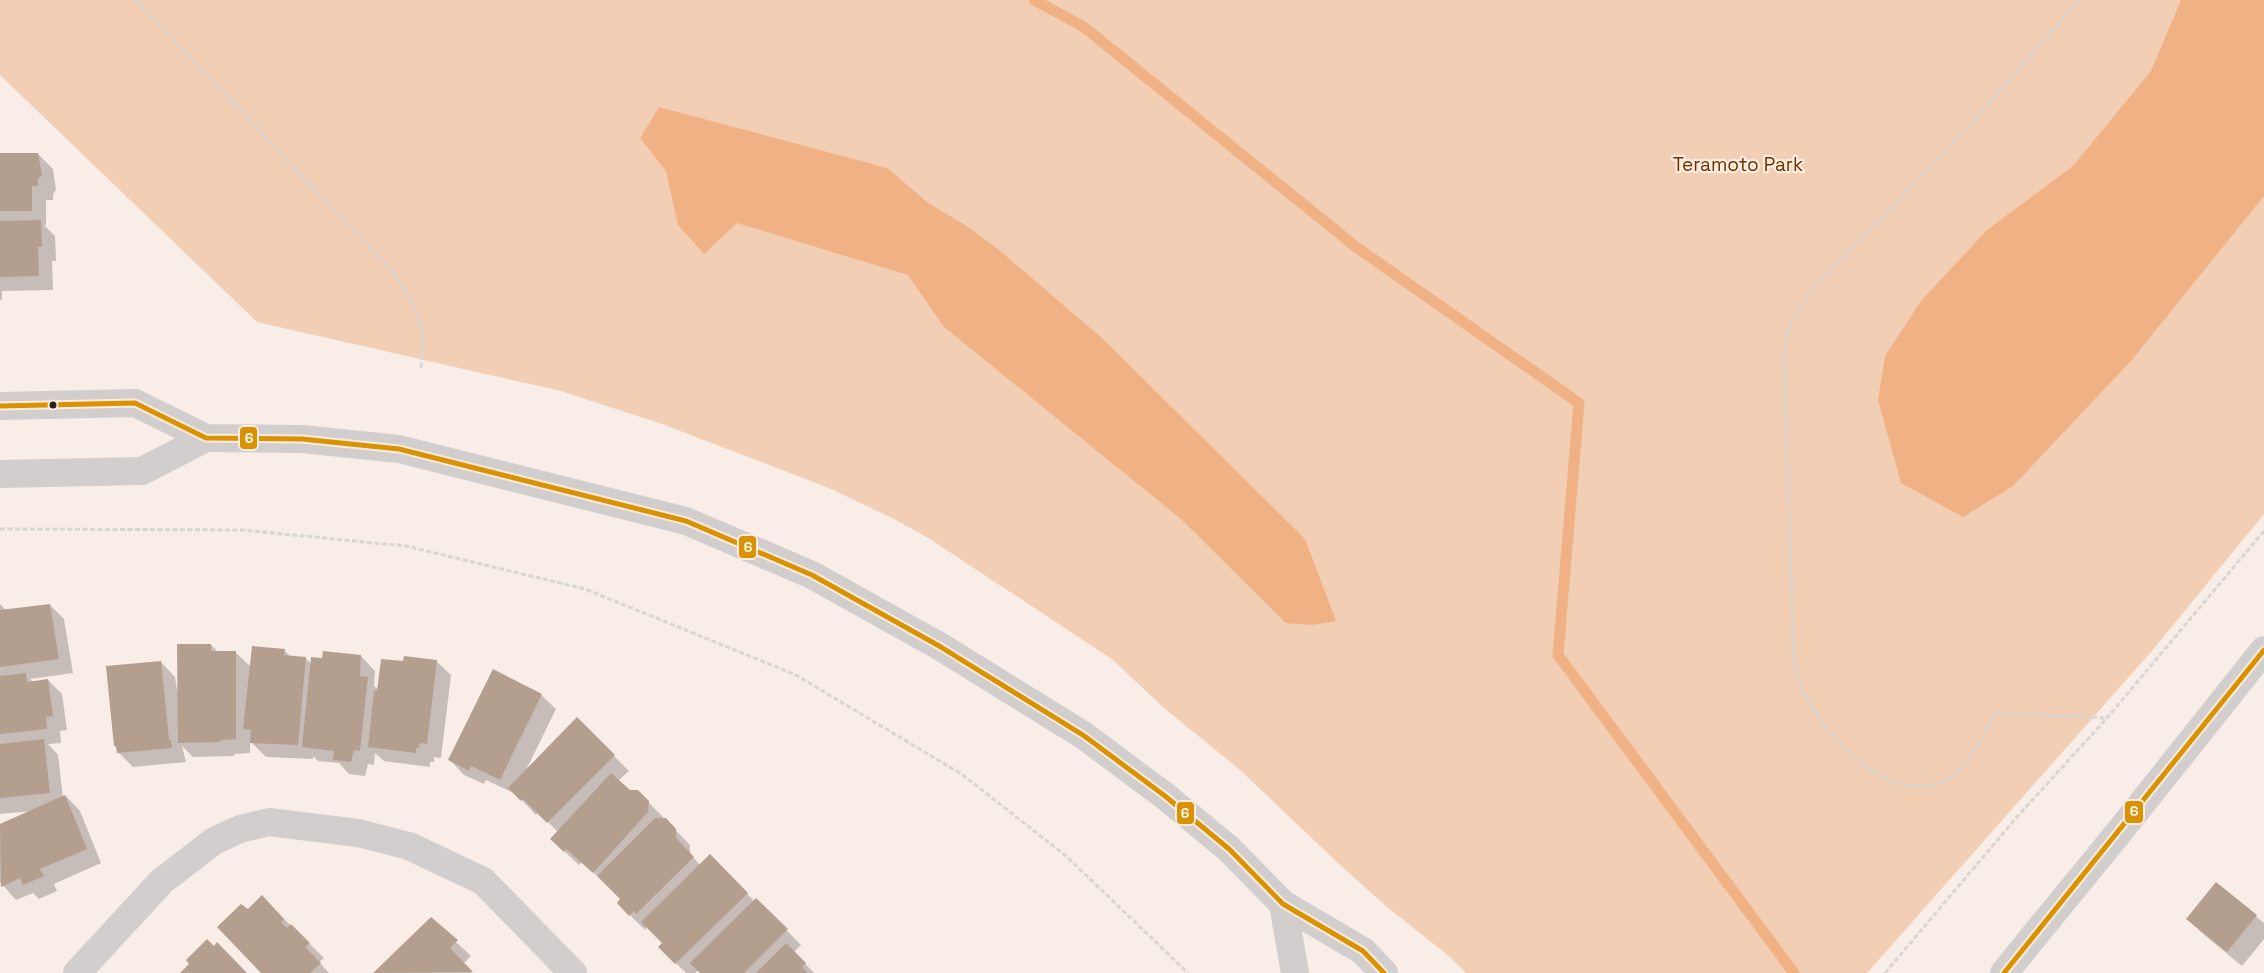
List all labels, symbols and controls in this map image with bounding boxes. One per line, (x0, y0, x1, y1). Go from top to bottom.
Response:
park label: Teramoto Park (1673, 152, 1803, 177)
unlabelled marker (48, 400, 58, 410)
line badge: 6 (239, 426, 258, 450)
text: 6 (245, 429, 254, 447)
line badge: 6 (738, 535, 757, 559)
text: 6 (744, 538, 753, 556)
line badge: 6 (2124, 800, 2144, 824)
line badge: 6 (1176, 801, 1195, 825)
text: 6 (2130, 802, 2139, 820)
text: 6 (1181, 804, 1190, 822)

